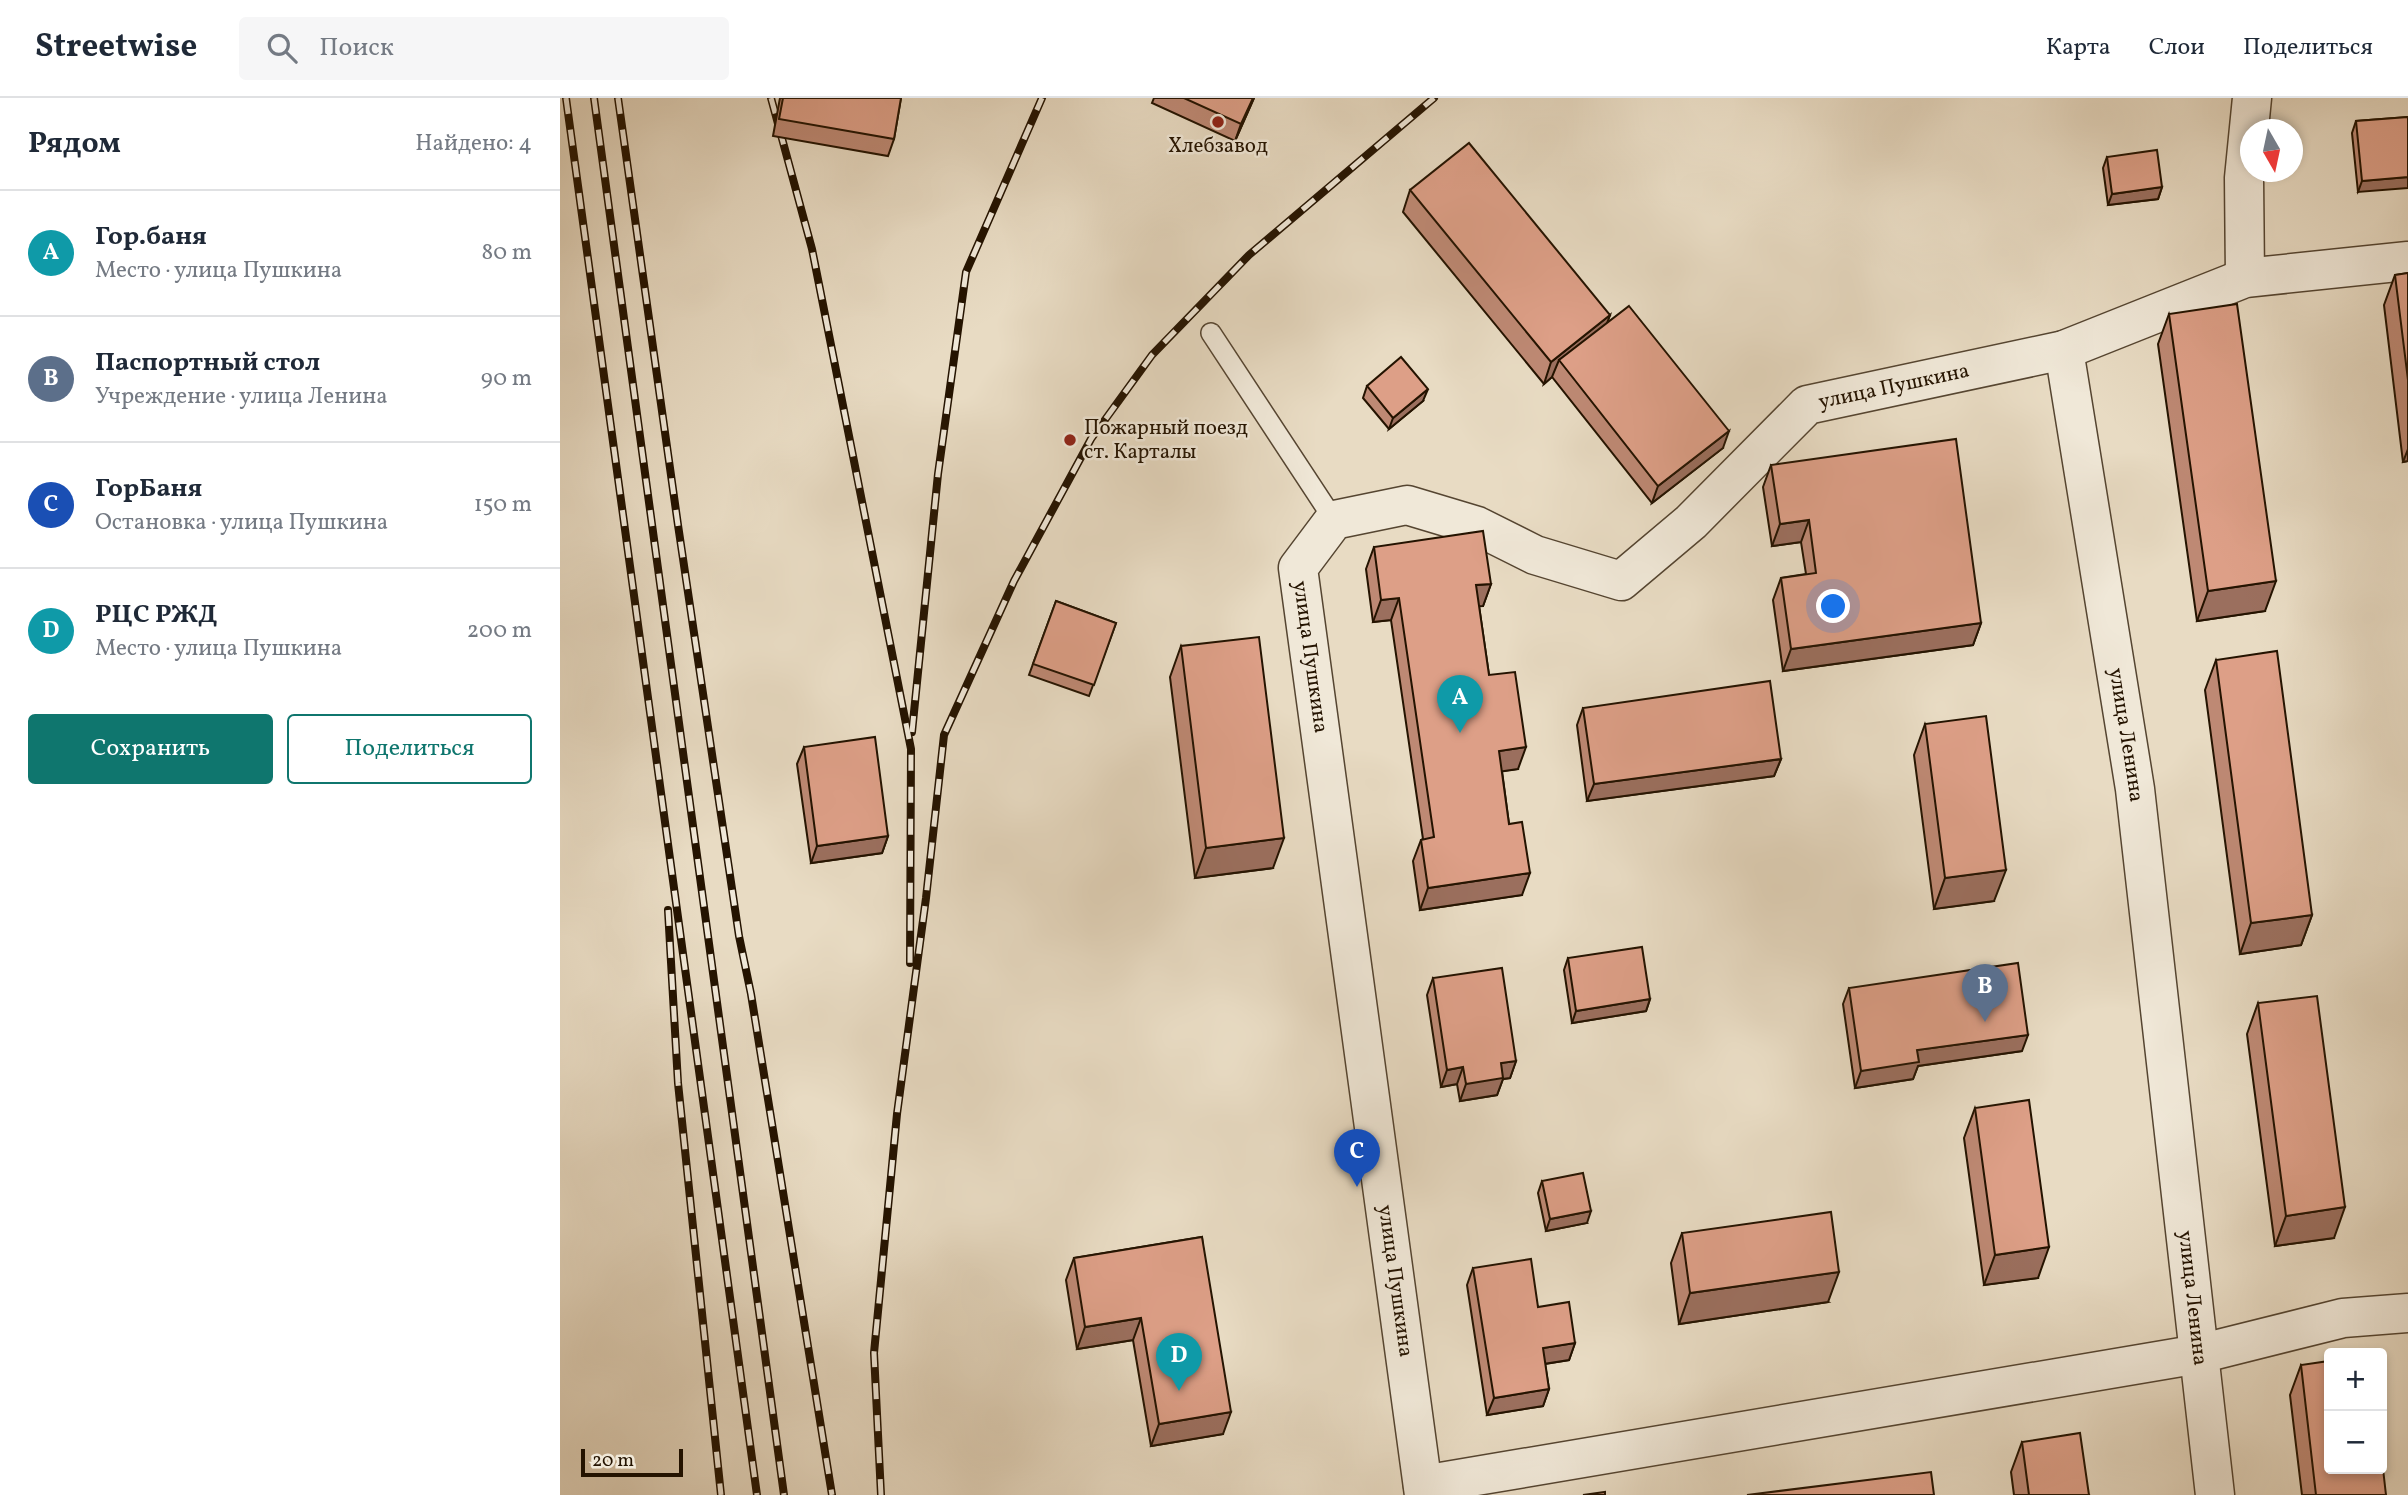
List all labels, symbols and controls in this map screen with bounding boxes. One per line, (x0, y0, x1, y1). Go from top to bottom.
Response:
search box (239, 17, 729, 80)
text: Streetwise (35, 25, 197, 71)
icon: search (263, 29, 301, 67)
text: Поиск (319, 30, 394, 66)
text: Карта (2046, 31, 2111, 65)
text: Слои (2149, 31, 2205, 65)
text: Поделиться (2243, 31, 2373, 65)
marker: Хлебзавод (1210, 114, 1226, 130)
north arrow (2240, 119, 2303, 182)
text: Рядом (28, 123, 121, 165)
text: Найдено: 4 (415, 128, 532, 160)
place label: Хлебзавод (1168, 132, 1268, 161)
text: Гор.баня (95, 219, 207, 255)
text: A (43, 237, 59, 269)
text: 80 m (482, 237, 532, 269)
text: Место · улица Пушкина (95, 255, 342, 287)
text: Паспортный стол (95, 345, 320, 381)
street label: улица Пушкина (1816, 356, 1972, 417)
text: B (43, 363, 59, 395)
text: 90 m (481, 363, 532, 395)
text: Учреждение · улица Ленина (95, 381, 388, 413)
place label: Пожарный поезд ст. Карталы (1084, 414, 1248, 467)
marker: Пожарный поезд ст. Карталы (1062, 432, 1078, 448)
text: ГорБаня (95, 471, 202, 507)
text: C (44, 489, 58, 521)
text: 150 m (474, 489, 532, 521)
text: Остановка · улица Пушкина (95, 507, 388, 539)
street label: улица Пушкина (1285, 579, 1335, 735)
your location (1816, 589, 1850, 623)
text: РЦС РЖД (95, 597, 218, 633)
text: D (43, 615, 59, 647)
text: 200 m (467, 615, 532, 647)
text: Место · улица Пушкина (95, 633, 342, 665)
street label: улица Ленина (2101, 666, 2151, 804)
pin: A (1437, 675, 1483, 733)
button: Сохранить (28, 714, 273, 784)
button: Поделиться (287, 714, 532, 784)
pin: B (1962, 964, 2008, 1022)
pin: C (1334, 1129, 1380, 1187)
street label: улица Пушкина (1370, 1203, 1420, 1359)
street label: улица Ленина (2171, 1229, 2215, 1367)
pin: D (1156, 1333, 1202, 1391)
map controls (2324, 1348, 2387, 1474)
button: + (2324, 1348, 2387, 1411)
button: − (2324, 1411, 2387, 1474)
scale bar (581, 1446, 682, 1478)
text: 20 m (592, 1448, 634, 1474)

